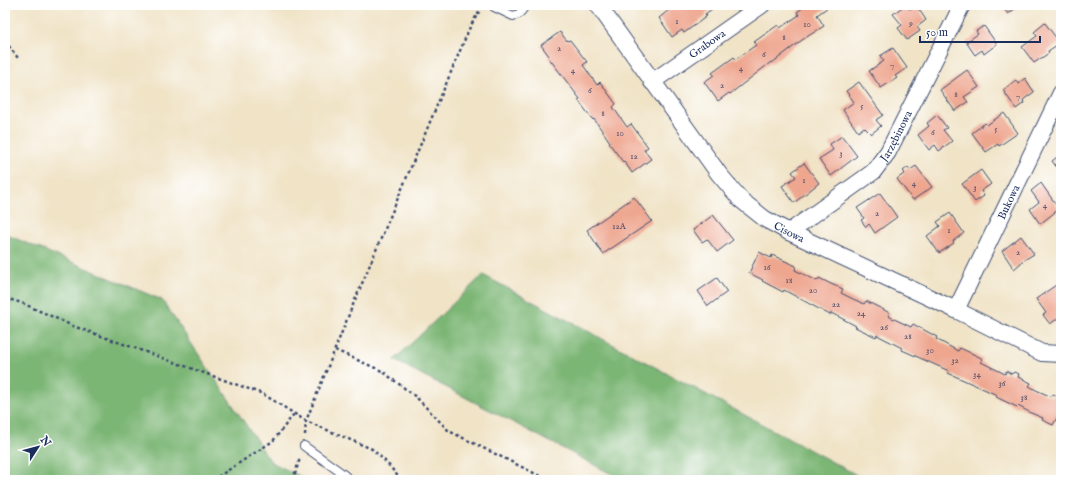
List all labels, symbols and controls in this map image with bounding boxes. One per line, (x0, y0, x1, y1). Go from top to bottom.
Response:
house number: 1 (675, 16, 679, 27)
house number: 9 (908, 18, 913, 29)
scale bar (920, 18, 1040, 44)
house number: 10 (803, 19, 811, 30)
text: 50 m (926, 25, 948, 40)
street label: Grabowa (687, 27, 729, 62)
house number: 8 (782, 32, 786, 43)
house number: 2 (557, 43, 561, 54)
house number: 6 (762, 49, 766, 60)
house number: 7 (890, 60, 894, 71)
house number: 4 (739, 63, 744, 74)
house number: 4 (571, 65, 576, 76)
house number: 2 (720, 80, 724, 91)
house number: 6 (588, 85, 592, 96)
house number: 8 (954, 89, 958, 100)
house number: 7 (1016, 91, 1020, 102)
house number: 5 (860, 101, 864, 112)
house number: 8 (601, 108, 605, 119)
street label: Jarzębinowa (876, 108, 916, 166)
house number: 5 (994, 124, 998, 135)
house number: 6 (931, 127, 935, 138)
house number: 10 (616, 128, 624, 139)
house number: 3 (839, 148, 843, 159)
house number: 12 (630, 151, 638, 162)
house number: 1 (802, 175, 806, 186)
house number: 4 (912, 178, 917, 189)
house number: 3 (973, 182, 977, 193)
street label: Bukowa (995, 183, 1024, 222)
house number: 4 (1043, 200, 1048, 211)
house number: 2 (875, 208, 879, 219)
street label: Cisowa (771, 219, 807, 246)
house number: 12A (612, 221, 627, 232)
house number: 1 (947, 225, 951, 236)
house number: 2 (1016, 247, 1020, 258)
house number: 16 (763, 262, 771, 273)
house number: 18 (786, 275, 793, 286)
house number: 20 (809, 285, 817, 296)
house number: 22 (832, 299, 840, 310)
house number: 24 (857, 308, 866, 319)
house number: 26 (880, 322, 888, 333)
house number: 28 (904, 331, 912, 342)
house number: 30 (926, 345, 934, 356)
house number: 32 (951, 355, 959, 366)
house number: 34 (973, 369, 981, 380)
house number: 36 (998, 378, 1006, 389)
house number: 38 (1021, 392, 1028, 403)
north arrow (18, 427, 58, 467)
text: N (36, 433, 54, 450)

